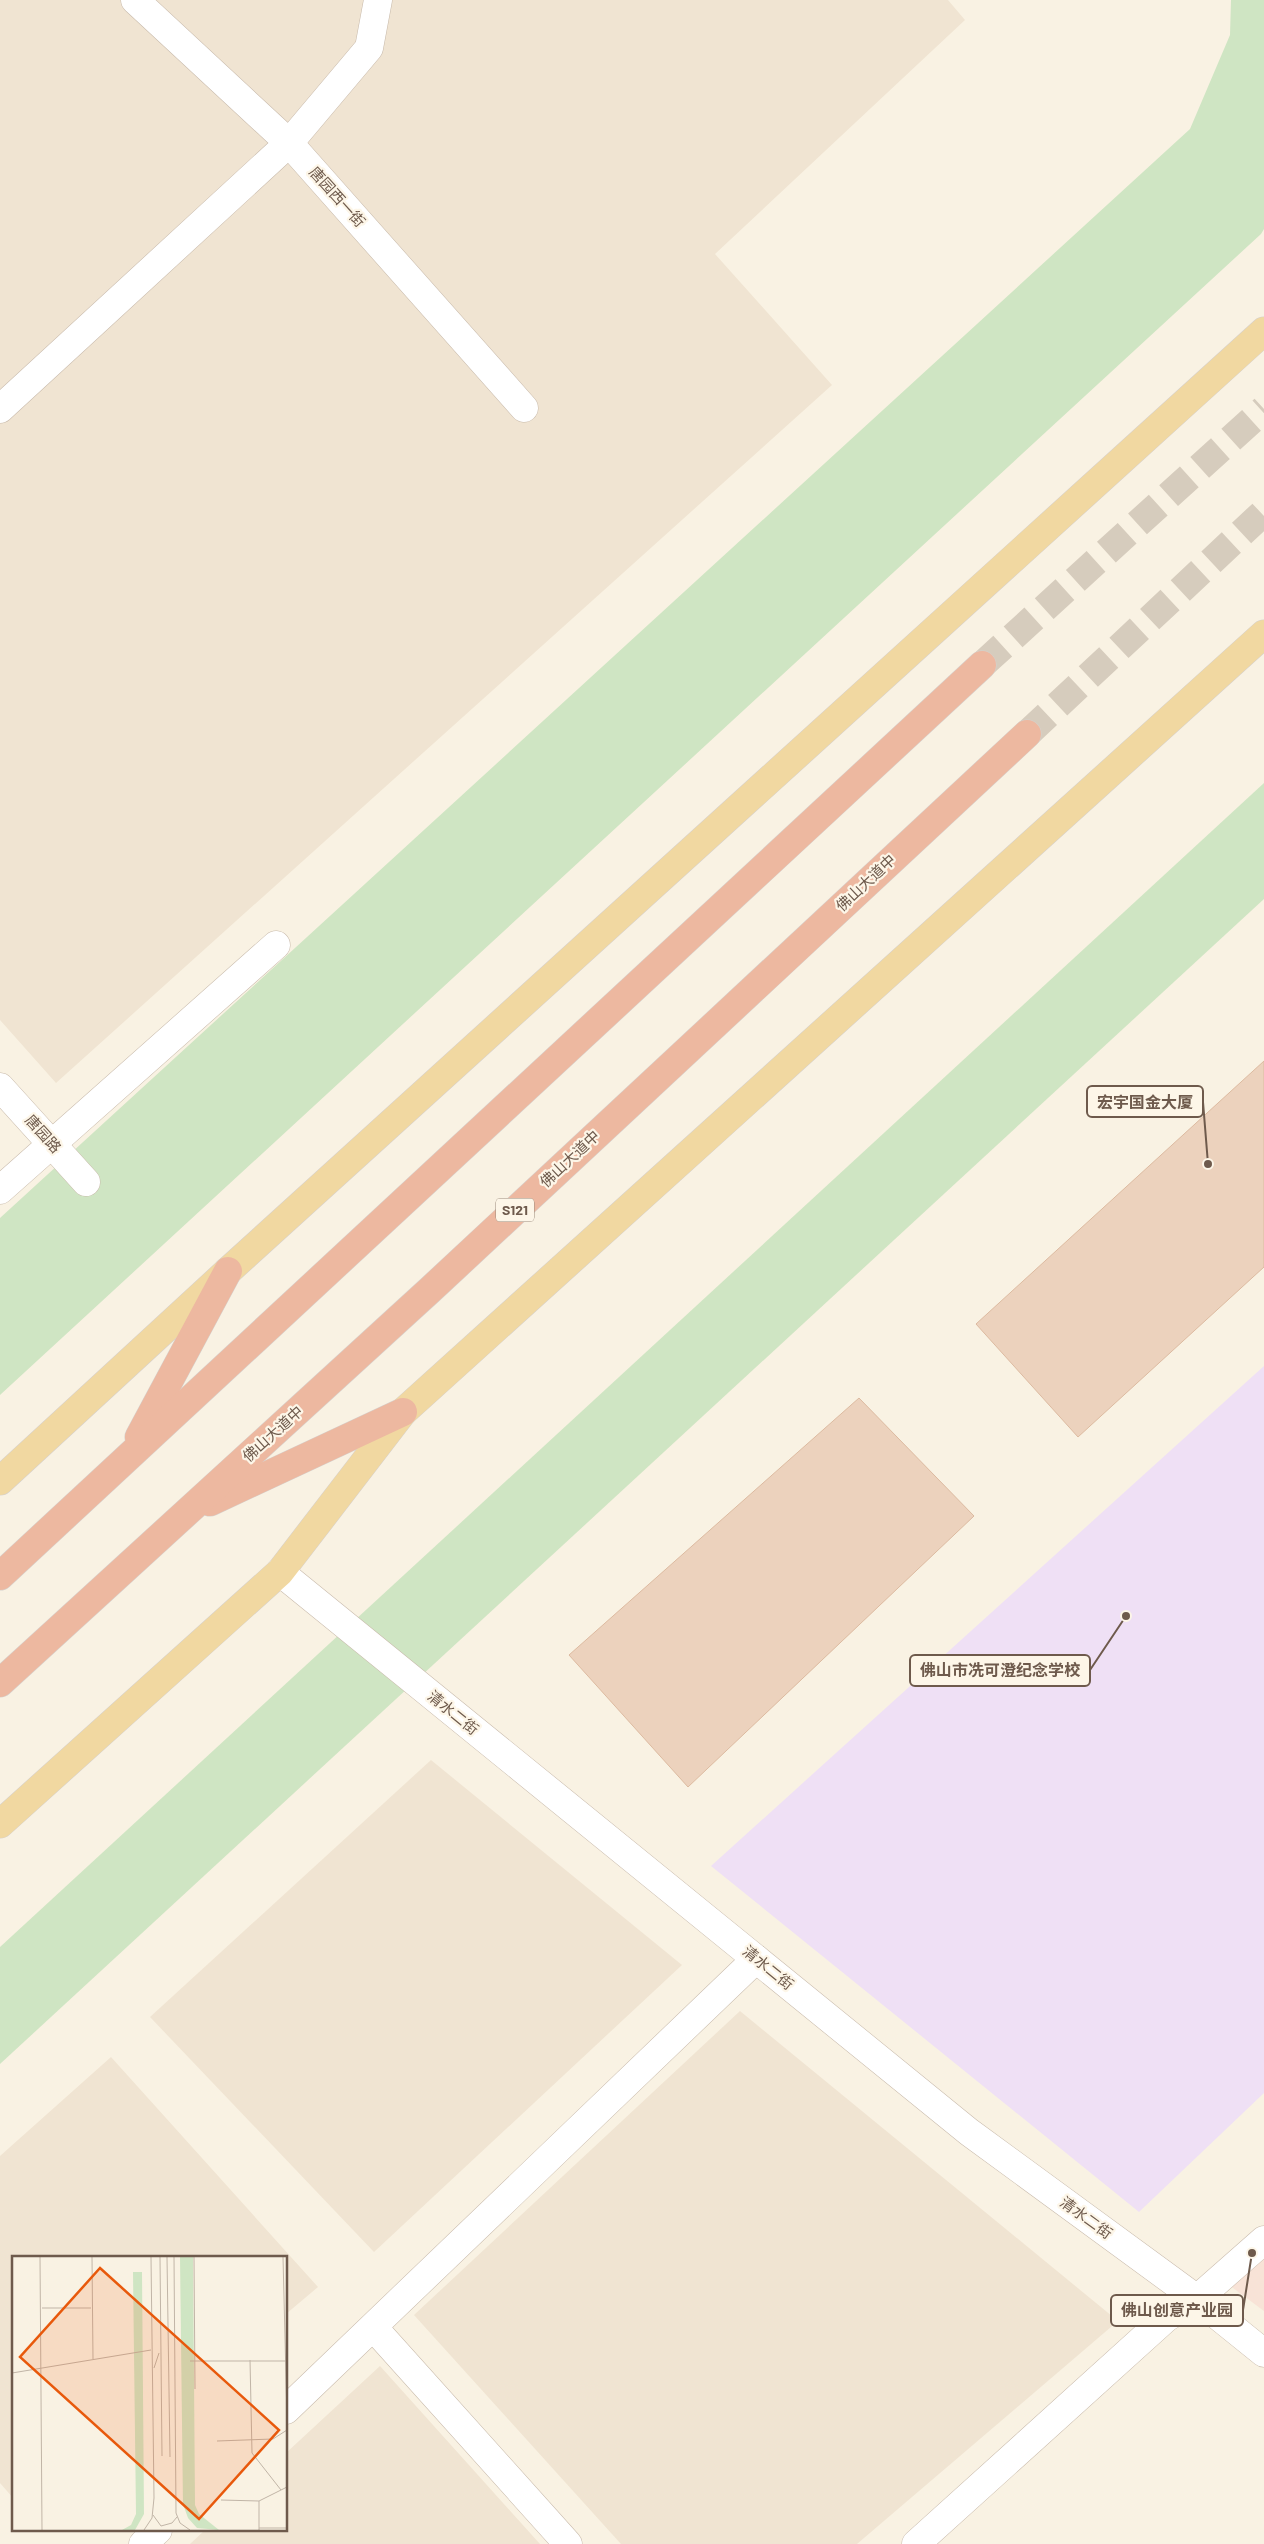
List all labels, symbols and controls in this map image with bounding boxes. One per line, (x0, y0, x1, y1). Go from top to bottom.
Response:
street label: 唐园西一街 (306, 162, 370, 230)
street label: 佛山大道中 (832, 850, 899, 914)
callout: 宏宇国金大厦 (1087, 1086, 1203, 1117)
text: 宏宇国金大厦 (1097, 1092, 1193, 1111)
street label: 唐园路 (22, 1111, 65, 1156)
street label: 佛山大道中 (536, 1126, 603, 1190)
road number: S121 (496, 1198, 534, 1222)
street label: 佛山大道中 (238, 1401, 306, 1465)
callout: 佛山市冼可澄纪念学校 (910, 1655, 1090, 1686)
text: 佛山市冼可澄纪念学校 (920, 1660, 1081, 1679)
street label: 清水二街 (425, 1686, 483, 1738)
street label: 清水二街 (740, 1941, 798, 1993)
street label: 清水二街 (1057, 2192, 1116, 2242)
inset map (12, 2256, 288, 2532)
callout: 佛山创意产业园 (1111, 2295, 1243, 2326)
text: 佛山创意产业园 (1121, 2300, 1233, 2319)

